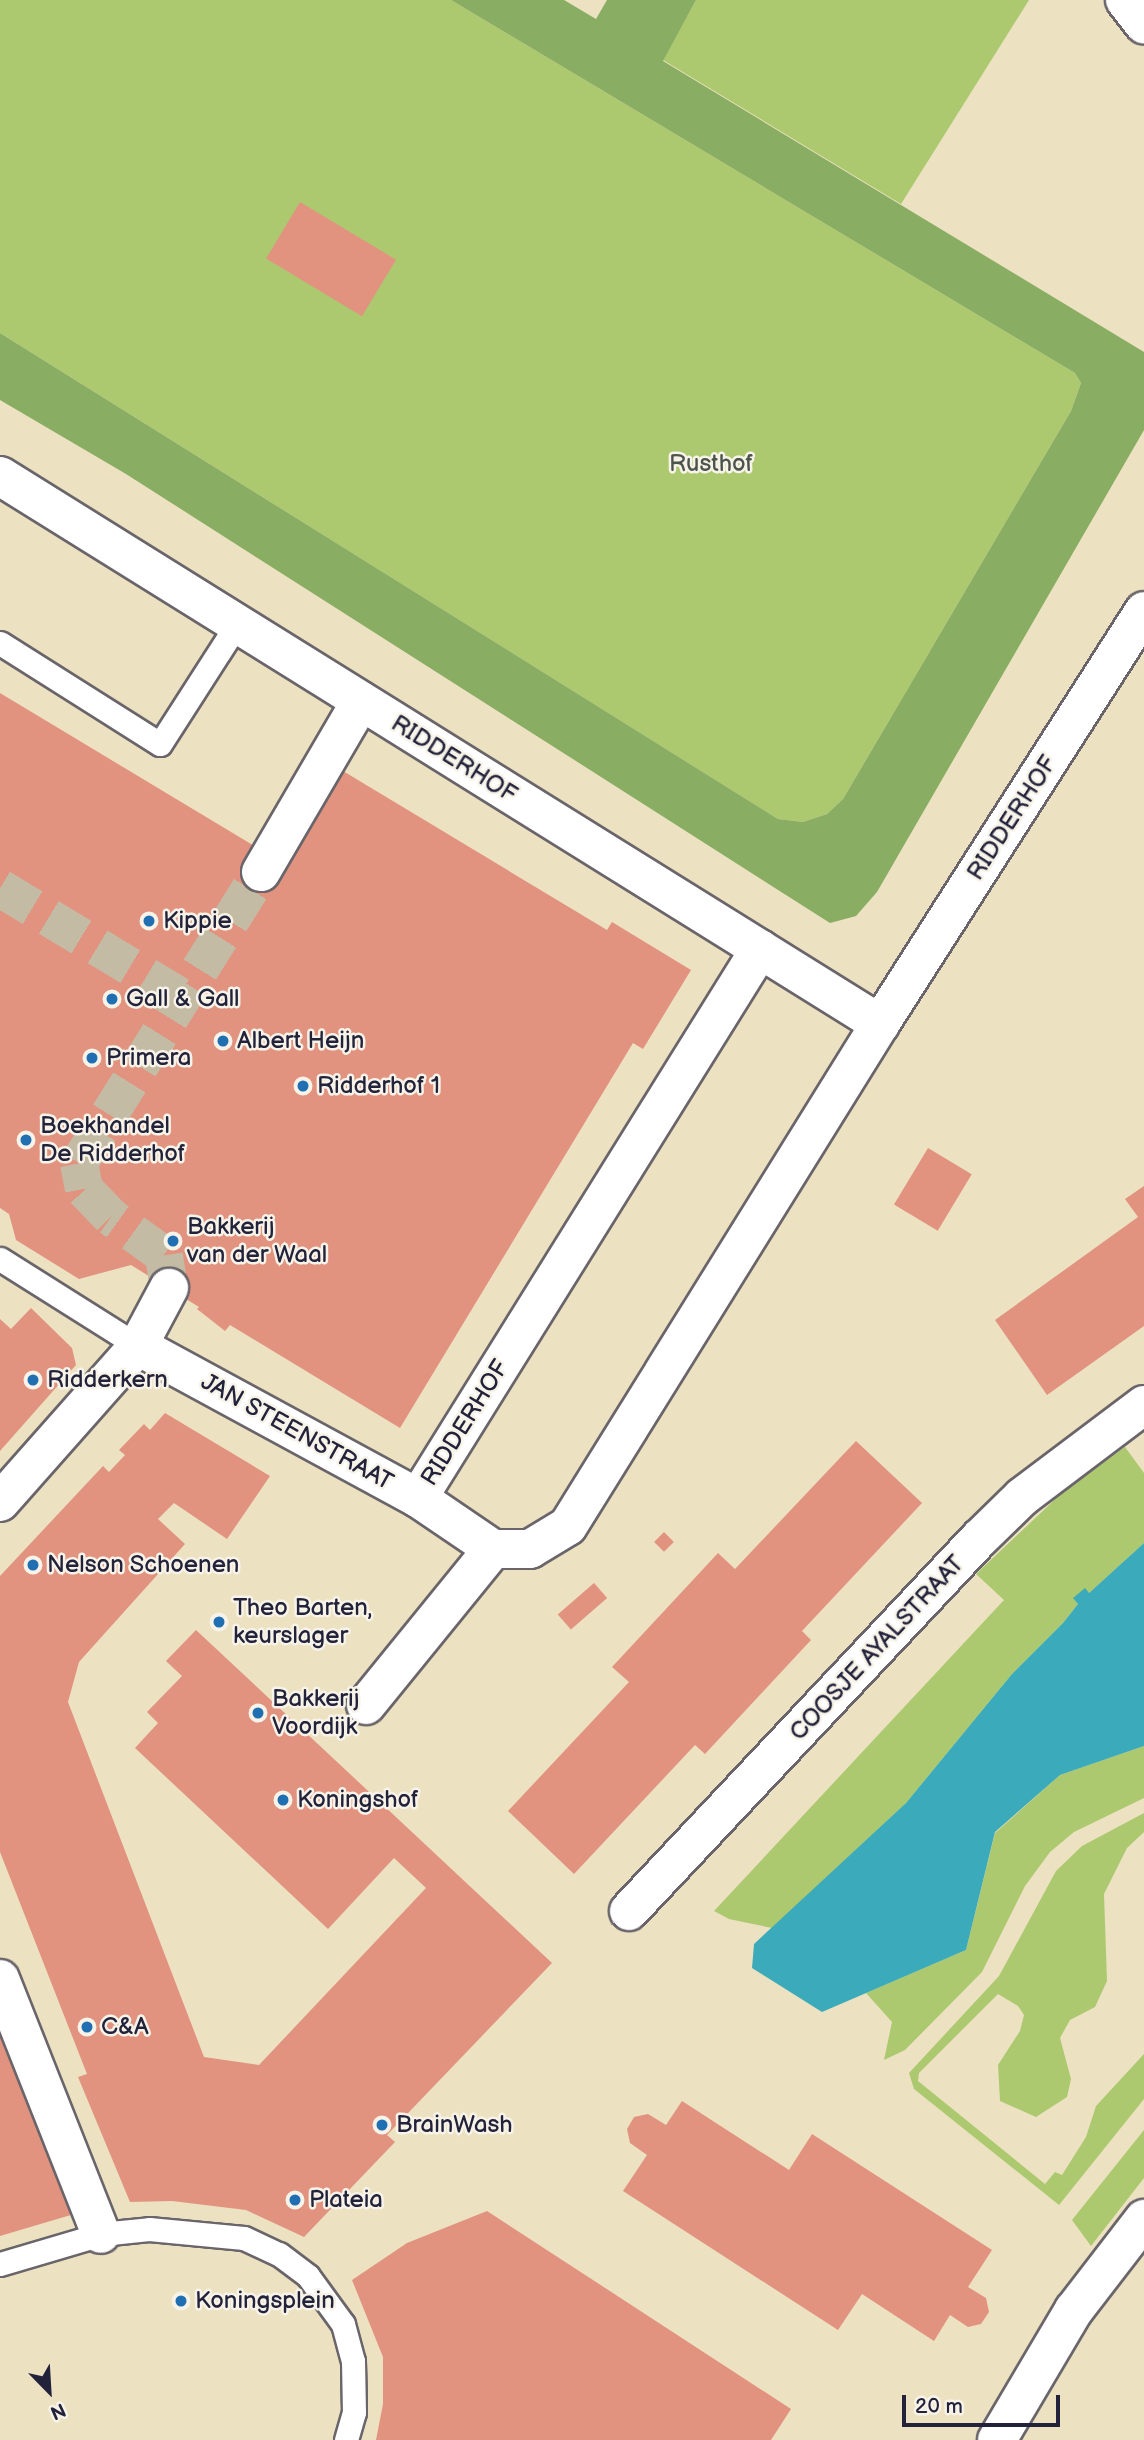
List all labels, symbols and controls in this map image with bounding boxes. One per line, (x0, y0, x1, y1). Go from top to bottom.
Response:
park label: Rusthof (669, 450, 753, 478)
street label: RIDDERHOF (386, 709, 522, 809)
street label: RIDDERHOF (961, 750, 1063, 886)
place label: Kippie (163, 907, 232, 935)
marker: Kippie (141, 913, 157, 929)
place label: Gall & Gall (126, 985, 239, 1013)
marker: Gall & Gall (104, 991, 120, 1007)
place label: Albert Heijn (237, 1027, 364, 1055)
marker: Albert Heijn (215, 1033, 231, 1049)
place label: Primera (106, 1044, 191, 1072)
marker: Primera (84, 1050, 100, 1066)
place label: Ridderhof 1 (317, 1072, 440, 1100)
marker: Ridderhof 1 (295, 1078, 311, 1094)
place label: Boekhandel De Ridderhof (40, 1112, 185, 1168)
marker: Boekhandel De Ridderhof (18, 1132, 34, 1148)
place label: Bakkerij van der Waal (187, 1213, 328, 1269)
marker: Bakkerij van der Waal (165, 1233, 181, 1249)
street label: RIDDERHOF (415, 1355, 515, 1491)
place label: Ridderkern (47, 1366, 168, 1394)
street label: JAN STEENSTRAAT (196, 1367, 398, 1497)
marker: Ridderkern (25, 1372, 41, 1388)
street label: COOSJE AYALSTRAAT (784, 1549, 970, 1747)
place label: Nelson Schoenen (47, 1551, 240, 1579)
marker: Nelson Schoenen (25, 1557, 41, 1573)
place label: Theo Barten, keurslager (233, 1594, 372, 1650)
marker: Theo Barten, keurslager (211, 1614, 227, 1630)
place label: Bakkerij Voordijk (272, 1685, 359, 1741)
marker: Bakkerij Voordijk (250, 1705, 266, 1721)
place label: Koningshof (297, 1786, 418, 1814)
marker: Koningshof (275, 1792, 291, 1808)
place label: C&A (101, 2013, 149, 2041)
marker: C&A (79, 2019, 95, 2035)
place label: BrainWash (396, 2111, 513, 2139)
marker: BrainWash (374, 2117, 390, 2133)
place label: Plateia (309, 2186, 383, 2214)
marker: Plateia (287, 2192, 303, 2208)
place label: Koningsplein (195, 2287, 335, 2315)
marker: Koningsplein (173, 2293, 189, 2309)
north arrow (14, 2356, 84, 2426)
scale bar (906, 2380, 1064, 2424)
text: 20 m (915, 2394, 963, 2419)
text: N (47, 2397, 69, 2424)

